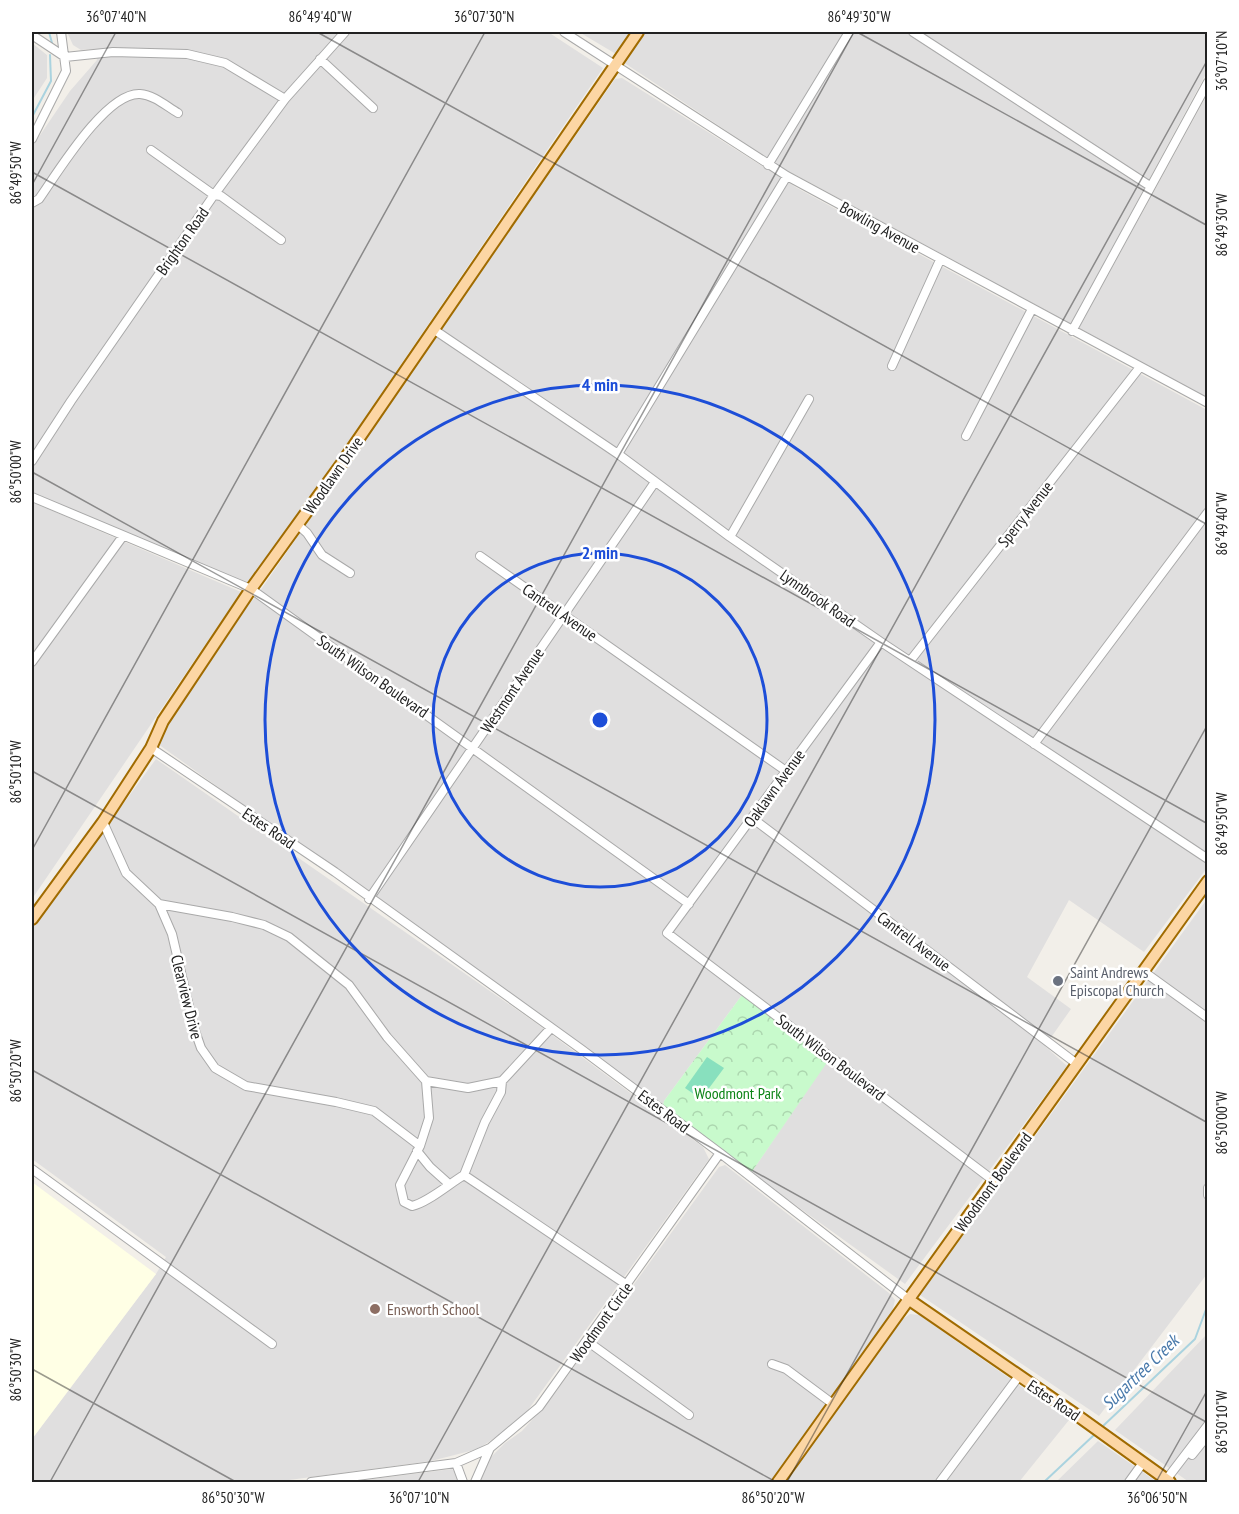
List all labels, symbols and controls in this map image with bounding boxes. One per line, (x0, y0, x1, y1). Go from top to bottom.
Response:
text: 36°07'40"N (86, 7, 146, 26)
text: 86°49'40"W (288, 7, 352, 26)
text: 36°07'30"N (454, 7, 514, 26)
text: 86°49'30"W (827, 7, 891, 26)
text: 36°07'10"N (1212, 31, 1231, 91)
text: 86°49'50"W (6, 141, 25, 205)
text: 86°49'30"W (1212, 193, 1231, 257)
street label: Bowling Avenue (837, 197, 923, 257)
street label: Brighton Road (151, 203, 213, 279)
text: 4 min (582, 373, 618, 396)
street label: Woodlawn Drive (299, 432, 367, 518)
text: 86°50'00"W (6, 440, 25, 504)
street label: Sperry Avenue (993, 477, 1057, 551)
text: 86°49'40"W (1212, 492, 1231, 556)
text: 2 min (582, 541, 618, 564)
street label: Lynnbrook Road (777, 565, 859, 631)
street label: Cantrell Avenue (519, 579, 601, 645)
street label: South Wilson Boulevard (313, 630, 433, 722)
street label: Westmont Avenue (476, 643, 548, 737)
centre of rings (590, 710, 610, 730)
text: 86°50'10"W (6, 740, 25, 804)
street label: Oaklawn Avenue (739, 745, 809, 831)
text: 86°49'50"W (1212, 792, 1231, 856)
street label: Estes Road (239, 803, 299, 853)
street label: Cantrell Avenue (873, 907, 955, 975)
street label: Clearview Drive (167, 953, 207, 1041)
place label: Saint Andrews Episcopal Church (1070, 962, 1164, 1000)
marker: Saint Andrews Episcopal Church (1051, 974, 1065, 988)
street label: South Wilson Boulevard (773, 1009, 890, 1105)
text: 86°50'20"W (6, 1039, 25, 1103)
park label: Woodmont Park (695, 1083, 782, 1103)
street label: Estes Road (634, 1085, 694, 1137)
text: 86°50'00"W (1212, 1091, 1231, 1155)
street label: Woodmont Boulevard (950, 1128, 1036, 1236)
street label: Woodmont Circle (565, 1278, 637, 1366)
place label: Ensworth School (387, 1299, 480, 1319)
marker: Ensworth School (368, 1302, 382, 1316)
water label: Sugartree Creek (1096, 1328, 1185, 1415)
text: 86°50'30"W (6, 1338, 25, 1402)
street label: Estes Road (1024, 1375, 1084, 1425)
text: 86°50'10"W (1212, 1390, 1231, 1454)
text: 86°50'30"W (201, 1488, 265, 1507)
text: 36°07'10"N (389, 1488, 449, 1507)
text: 86°50'20"W (741, 1488, 805, 1507)
text: 36°06'50"N (1127, 1488, 1187, 1507)

